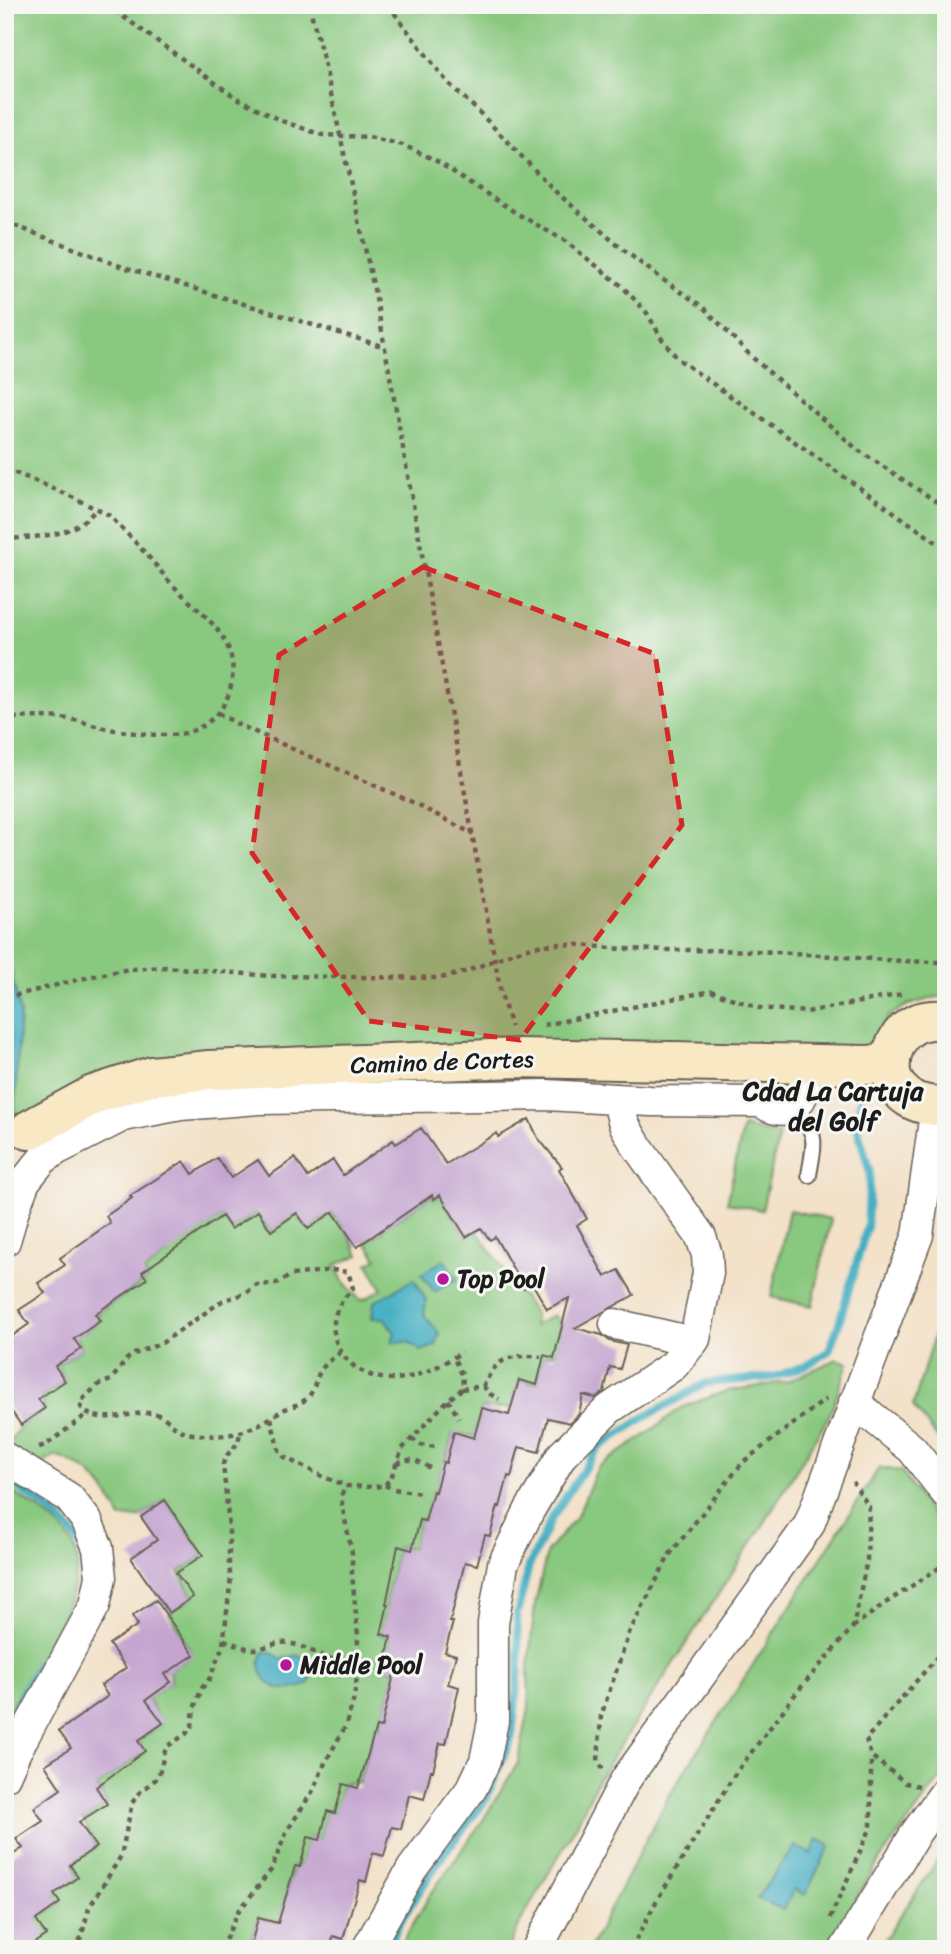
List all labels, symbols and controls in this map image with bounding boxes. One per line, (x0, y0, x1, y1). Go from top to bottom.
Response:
street label: Camino de Cortes (350, 1038, 534, 1086)
district label: Cdad La Cartuja del Golf (742, 1068, 924, 1144)
place label: Top Pool (457, 1258, 545, 1300)
marker: Top Pool (435, 1271, 451, 1287)
place label: Middle Pool (299, 1644, 424, 1686)
marker: Middle Pool (278, 1657, 294, 1673)

